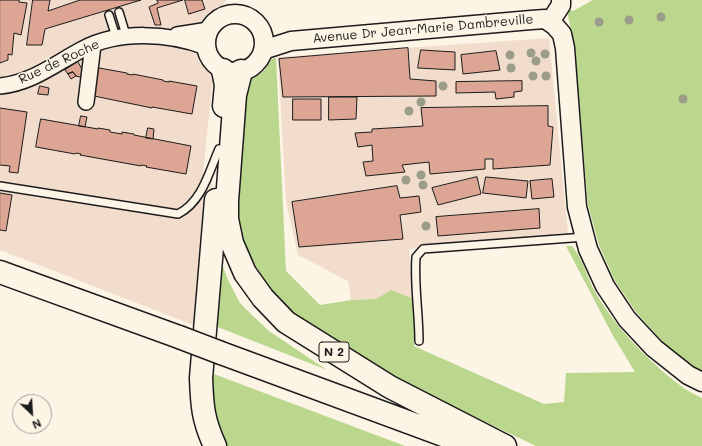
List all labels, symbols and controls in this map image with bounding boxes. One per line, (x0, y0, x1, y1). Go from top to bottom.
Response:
street label: Avenue Dr Jean-Marie Dambreville (312, 12, 534, 46)
street label: Rue de Roche (16, 37, 102, 87)
road number: N 2 (319, 342, 349, 362)
north arrow (12, 394, 52, 434)
text: N (30, 416, 44, 433)

